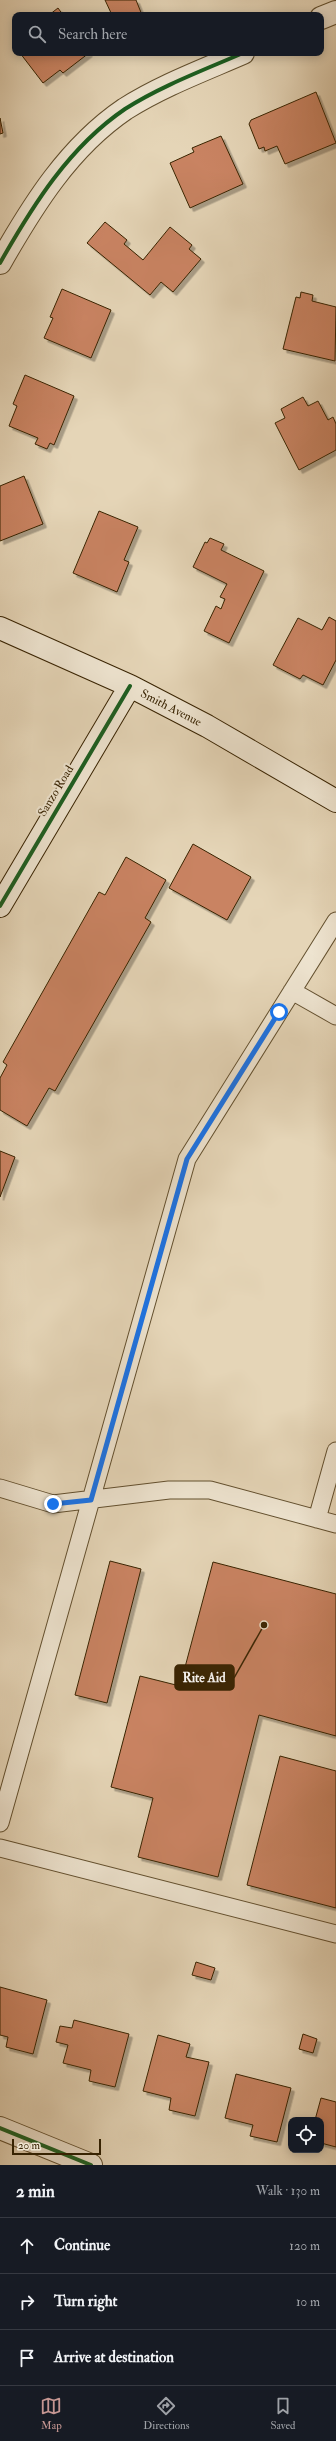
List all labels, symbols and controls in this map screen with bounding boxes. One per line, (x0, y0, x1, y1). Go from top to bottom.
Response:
search box (12, 12, 324, 56)
icon: search (26, 23, 48, 45)
text: Search here (58, 25, 127, 44)
street label: Smith Avenue (138, 686, 204, 730)
street label: Sanzo Road (35, 763, 77, 819)
route start (270, 1003, 288, 1021)
route end (44, 1495, 62, 1513)
callout: Rite Aid (175, 1665, 234, 1690)
text: Rite Aid (182, 1670, 226, 1686)
map controls (288, 2117, 324, 2153)
button: locate (288, 2117, 324, 2153)
scale bar (12, 2137, 101, 2156)
text: 20 m (18, 2139, 40, 2152)
text: 2 min (16, 2181, 55, 2202)
text: Walk · 130 m (256, 2183, 320, 2199)
icon: ahead (16, 2235, 38, 2257)
text: Continue (54, 2236, 110, 2255)
text: 120 m (289, 2238, 320, 2254)
icon: right (16, 2291, 38, 2313)
text: Turn right (54, 2292, 117, 2311)
text: 10 m (296, 2294, 320, 2310)
icon: arrive (16, 2347, 38, 2369)
text: Arrive at destination (54, 2348, 174, 2367)
tab: Map (40, 2395, 62, 2432)
tab: Directions (143, 2395, 190, 2432)
tab: Saved (270, 2395, 296, 2432)

